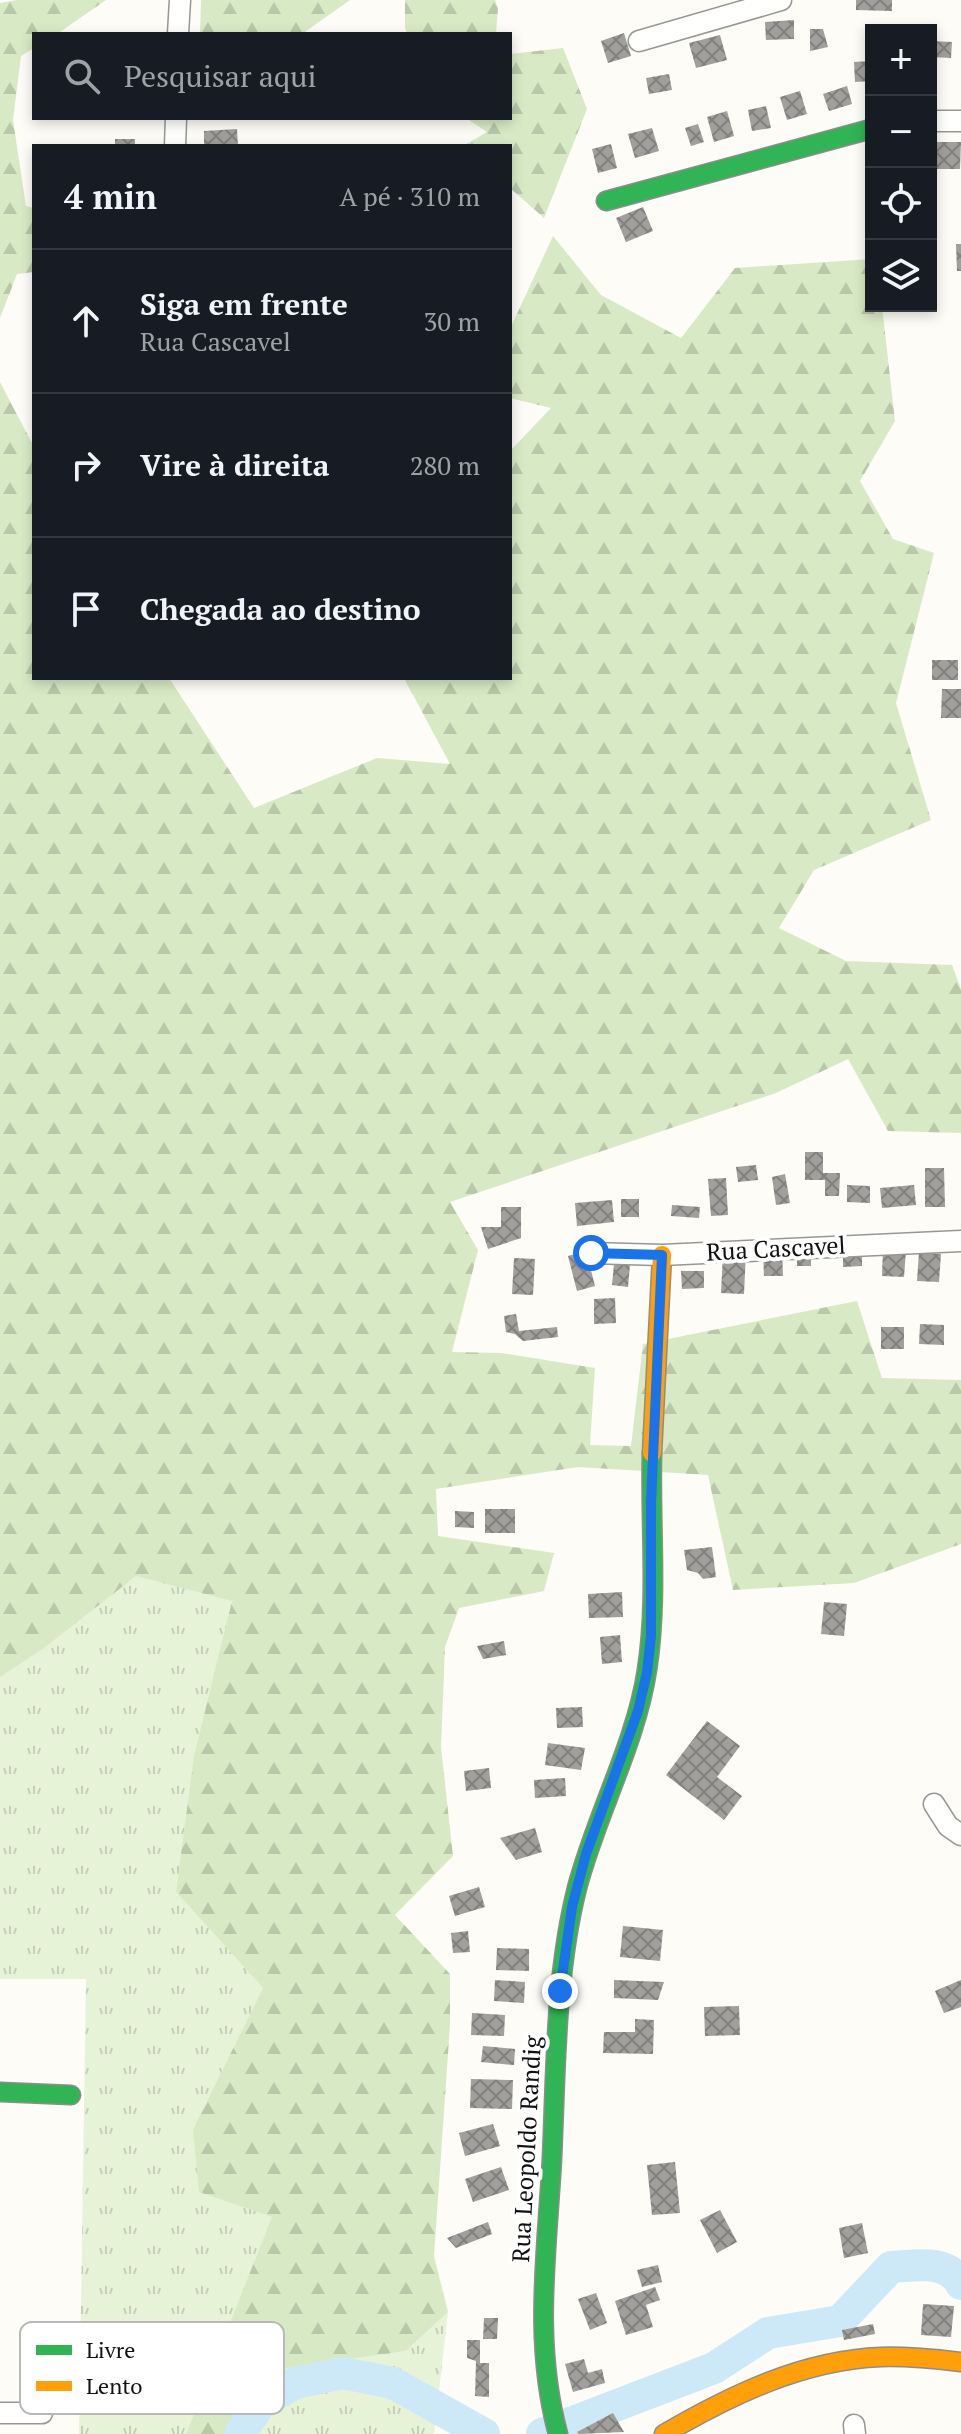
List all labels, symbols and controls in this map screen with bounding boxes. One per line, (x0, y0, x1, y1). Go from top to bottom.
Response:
map controls (865, 24, 937, 312)
button: + (865, 24, 937, 96)
search box (32, 32, 512, 120)
icon: search (60, 54, 104, 98)
text: Pesquisar aqui (124, 56, 317, 96)
button: − (865, 96, 937, 168)
button: locate (865, 168, 937, 240)
text: 4 min (64, 174, 157, 219)
text: A pé · 310 m (339, 179, 480, 213)
button: layers (865, 240, 937, 312)
text: Siga em frente (140, 284, 348, 324)
icon: ahead (64, 299, 108, 343)
text: 30 m (424, 304, 480, 338)
text: Rua Cascavel (140, 324, 291, 358)
icon: right (64, 443, 108, 487)
text: Vire à direita (140, 445, 330, 485)
text: 280 m (410, 448, 480, 482)
icon: arrive (64, 587, 108, 631)
text: Chegada ao destino (140, 589, 421, 629)
street label: Rua Cascavel (706, 1228, 846, 1268)
route start (573, 1235, 609, 1271)
route end (542, 1973, 578, 2009)
street label: Rua Leopoldo Randig (504, 2034, 548, 2263)
legend (20, 2322, 284, 2414)
text: Livre (86, 2335, 135, 2364)
text: Lento (86, 2371, 143, 2400)

